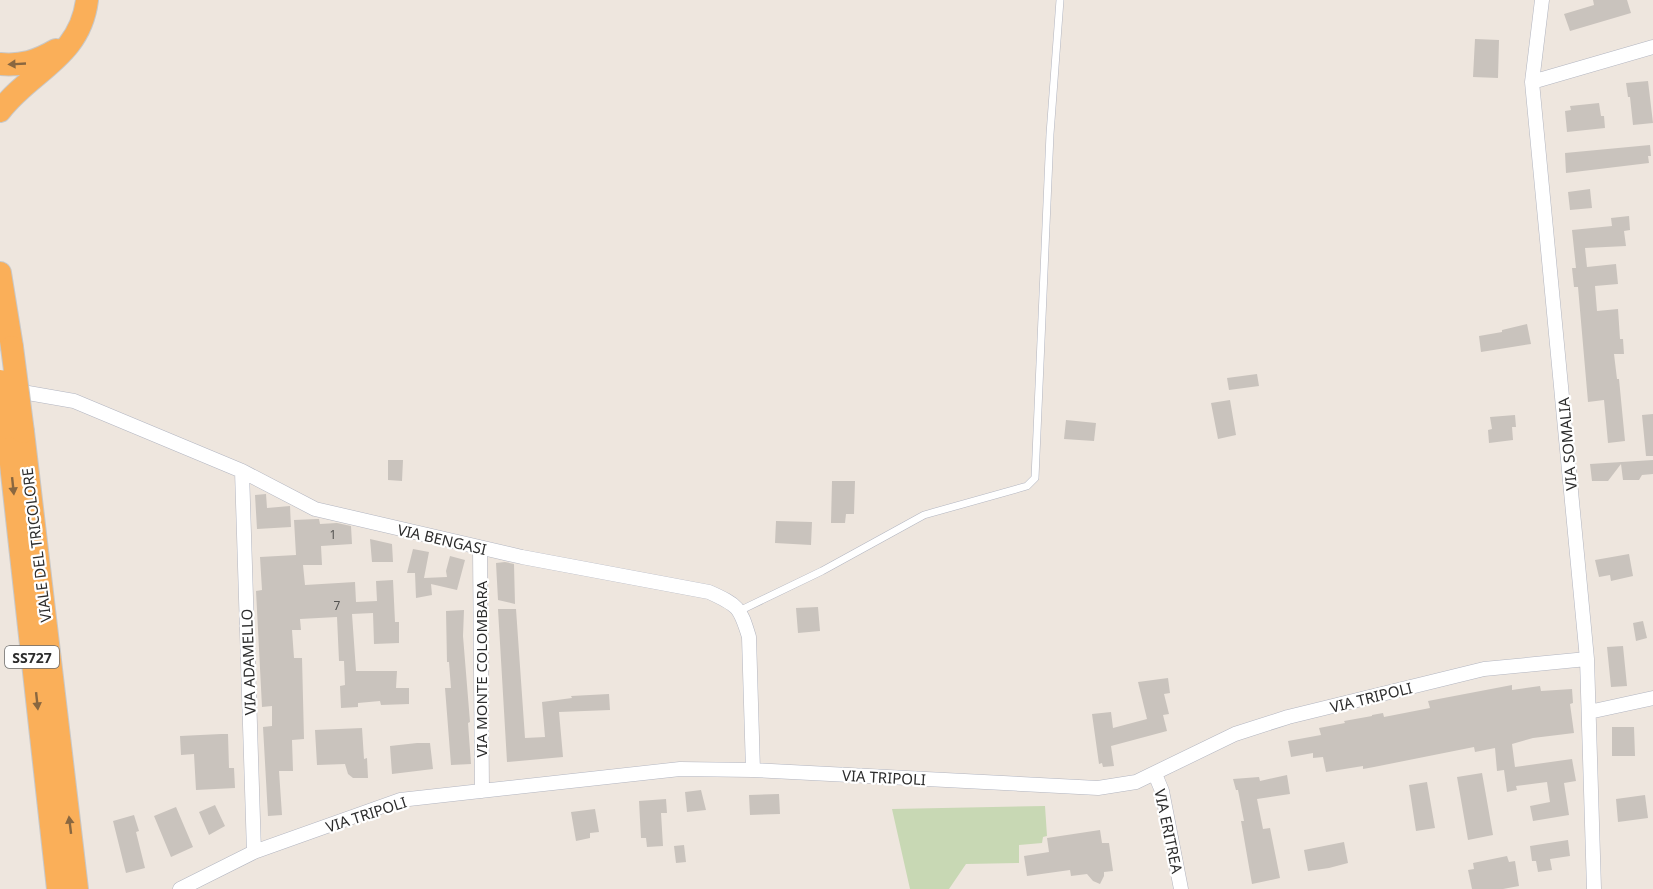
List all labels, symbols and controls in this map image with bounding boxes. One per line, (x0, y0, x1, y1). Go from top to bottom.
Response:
one-way arrow (7, 59, 26, 68)
street label: VIA SOMALIA (1553, 396, 1581, 491)
street label: VIALE DEL TRICOLORE (17, 467, 55, 623)
one-way arrow (8, 477, 18, 496)
street label: VIA BENGASI (395, 519, 489, 559)
house number: 1 (330, 526, 336, 543)
street label: VIA MONTE COLOMBARA (471, 580, 491, 757)
house number: 7 (334, 597, 341, 614)
street label: VIA ADAMELLO (236, 608, 260, 716)
road number: SS727 (5, 646, 59, 668)
street label: VIA TRIPOLI (1328, 677, 1414, 717)
one-way arrow (32, 692, 42, 711)
street label: VIA TRIPOLI (842, 765, 926, 789)
street label: VIA ERITREA (1150, 787, 1188, 876)
street label: VIA TRIPOLI (323, 792, 409, 836)
one-way arrow (65, 816, 74, 835)

